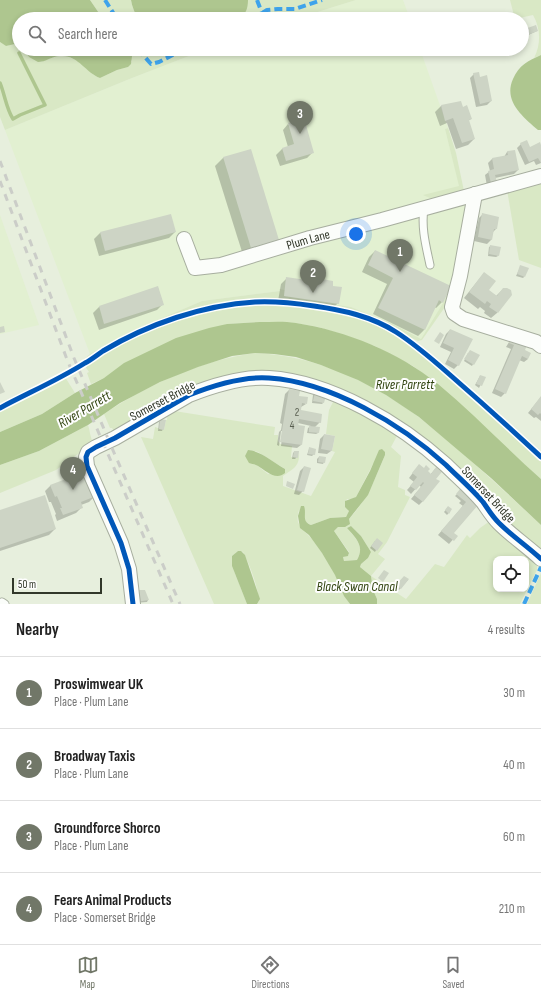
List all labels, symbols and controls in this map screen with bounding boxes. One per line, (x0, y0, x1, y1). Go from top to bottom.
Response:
search box (12, 12, 529, 56)
icon: search (26, 23, 48, 45)
text: Search here (58, 25, 118, 44)
pin: 3 (287, 101, 313, 134)
your location (346, 224, 366, 244)
street label: Plum Lane (285, 226, 332, 254)
pin: 1 (387, 239, 413, 272)
pin: 2 (300, 260, 326, 293)
water label: River Parrett (376, 376, 435, 393)
street label: Somerset Bridge (127, 377, 198, 425)
water label: River Parrett (55, 387, 114, 432)
house number: 2 (295, 406, 300, 419)
house number: 4 (290, 419, 295, 432)
pin: 4 (60, 457, 86, 490)
street label: Somerset Bridge (458, 463, 519, 526)
map controls (493, 556, 529, 592)
button: locate (493, 556, 529, 592)
scale bar (12, 576, 102, 595)
text: 50 m (18, 578, 36, 591)
water label: Black Swan Canal (317, 578, 398, 595)
text: Nearby (16, 620, 59, 640)
text: 4 results (488, 622, 525, 638)
text: Proswimwear UK (54, 675, 143, 694)
text: 1 (26, 685, 32, 701)
text: 30 m (503, 685, 525, 701)
text: Place · Plum Lane (54, 694, 128, 710)
text: Broadway Taxis (54, 747, 135, 766)
text: 2 (26, 757, 32, 773)
text: 40 m (503, 757, 525, 773)
text: Place · Plum Lane (54, 766, 128, 782)
text: Groundforce Shorco (54, 819, 160, 838)
text: 3 (26, 829, 32, 845)
text: 60 m (503, 829, 525, 845)
text: Place · Plum Lane (54, 838, 128, 854)
text: Fears Animal Products (54, 891, 171, 910)
text: 4 (26, 901, 32, 917)
text: 210 m (499, 901, 525, 917)
text: Place · Somerset Bridge (54, 910, 156, 926)
tab: Map (77, 954, 99, 991)
tab: Directions (252, 954, 289, 991)
tab: Saved (442, 954, 464, 991)

